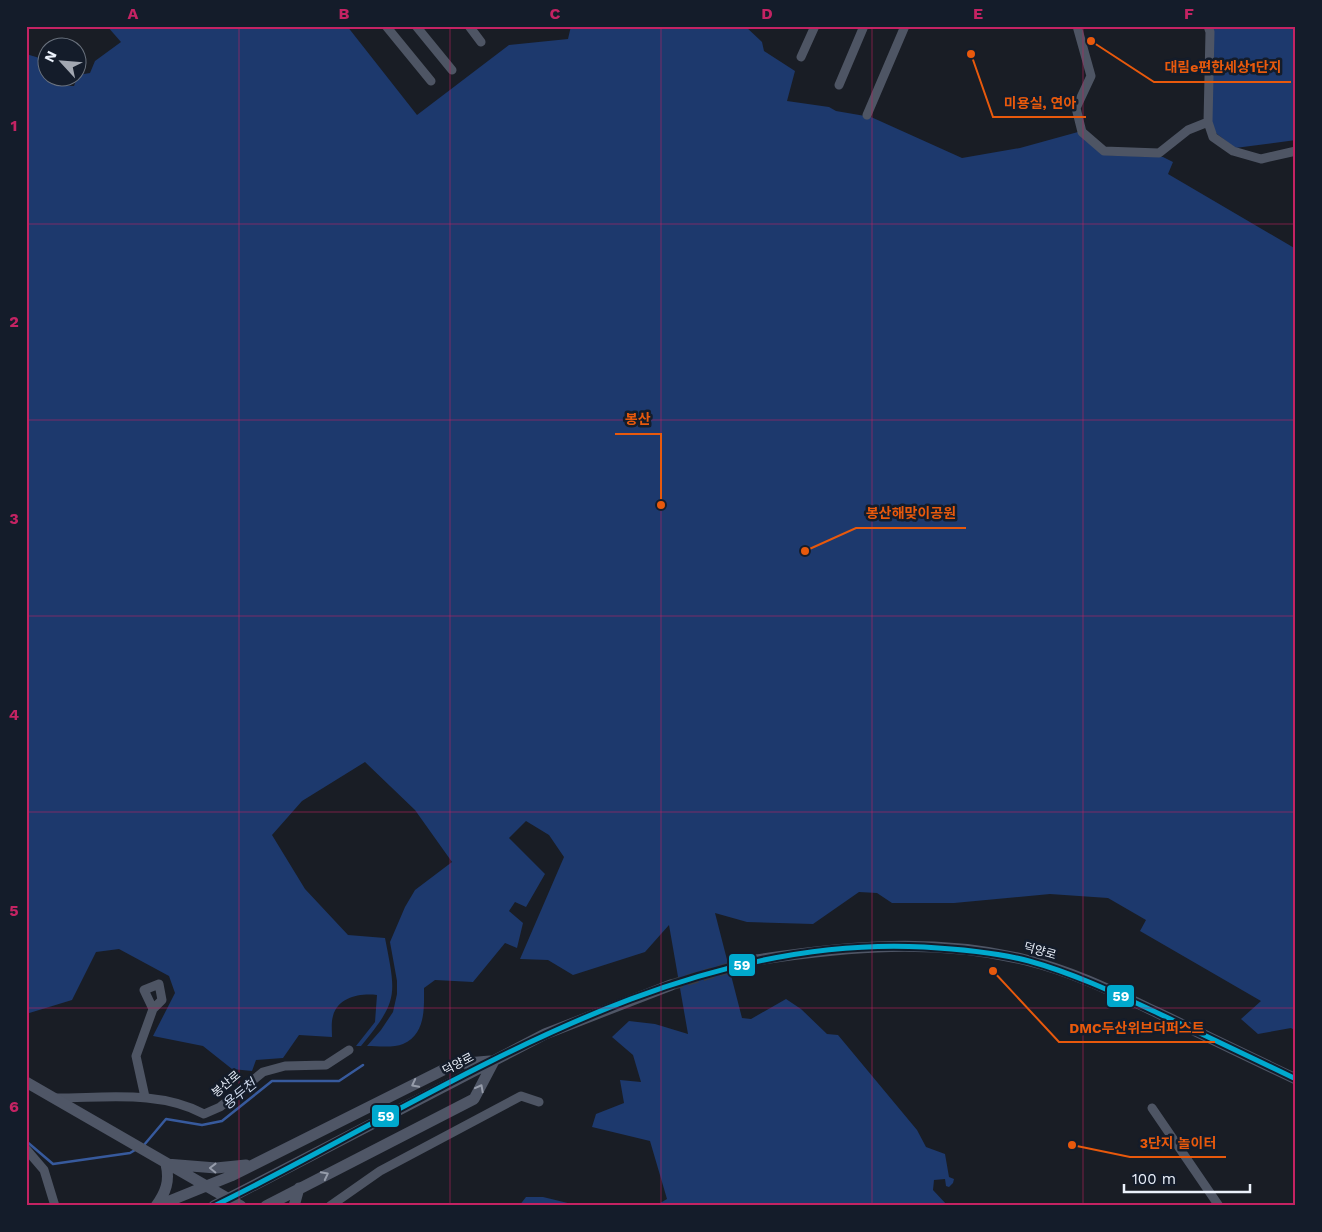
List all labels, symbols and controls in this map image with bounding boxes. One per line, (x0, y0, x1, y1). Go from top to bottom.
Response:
text: A (128, 4, 139, 23)
text: B (339, 4, 350, 23)
text: C (550, 4, 561, 23)
text: D (761, 4, 773, 23)
text: E (973, 4, 983, 23)
text: F (1184, 4, 1194, 23)
north arrow (38, 38, 88, 88)
text: N (41, 48, 60, 64)
callout: 대림e편한세상1단지 (1154, 53, 1291, 82)
text: 대림e편한세상1단지 (1164, 59, 1282, 75)
callout: 미용실, 연아 (993, 88, 1086, 117)
text: 미용실, 연아 (1004, 95, 1076, 111)
text: 1 (11, 116, 17, 135)
text: 2 (9, 312, 19, 331)
callout: 봉산 (615, 405, 661, 434)
text: 봉산 (625, 411, 651, 427)
callout: 봉산해맞이공원 (856, 499, 966, 528)
text: 봉산해맞이공원 (866, 505, 956, 521)
text: 3 (9, 509, 19, 528)
text: 4 (9, 705, 19, 724)
text: 5 (9, 901, 19, 920)
street label: 덕양로 (1022, 940, 1058, 962)
line badge: 59 (728, 953, 756, 977)
text: 59 (734, 957, 750, 973)
line badge: 59 (1106, 984, 1135, 1008)
text: 59 (1113, 988, 1129, 1004)
callout: DMC두산위브더퍼스트 (1059, 1013, 1215, 1042)
text: DMC두산위브더퍼스트 (1069, 1020, 1205, 1036)
street label: 덕양로 (440, 1050, 476, 1078)
street label: 봉산로 (209, 1068, 243, 1100)
water label: 용두천 (219, 1075, 260, 1112)
one-way arrow (411, 1078, 420, 1088)
one-way arrow (474, 1084, 484, 1093)
text: 6 (9, 1097, 19, 1116)
line badge: 59 (371, 1104, 400, 1128)
text: 59 (378, 1108, 394, 1124)
callout: 3단지 놀이터 (1130, 1128, 1226, 1157)
text: 3단지 놀이터 (1140, 1135, 1216, 1151)
scale bar (1124, 1162, 1251, 1194)
one-way arrow (209, 1163, 216, 1173)
text: 100 m (1132, 1170, 1176, 1188)
one-way arrow (320, 1171, 329, 1181)

